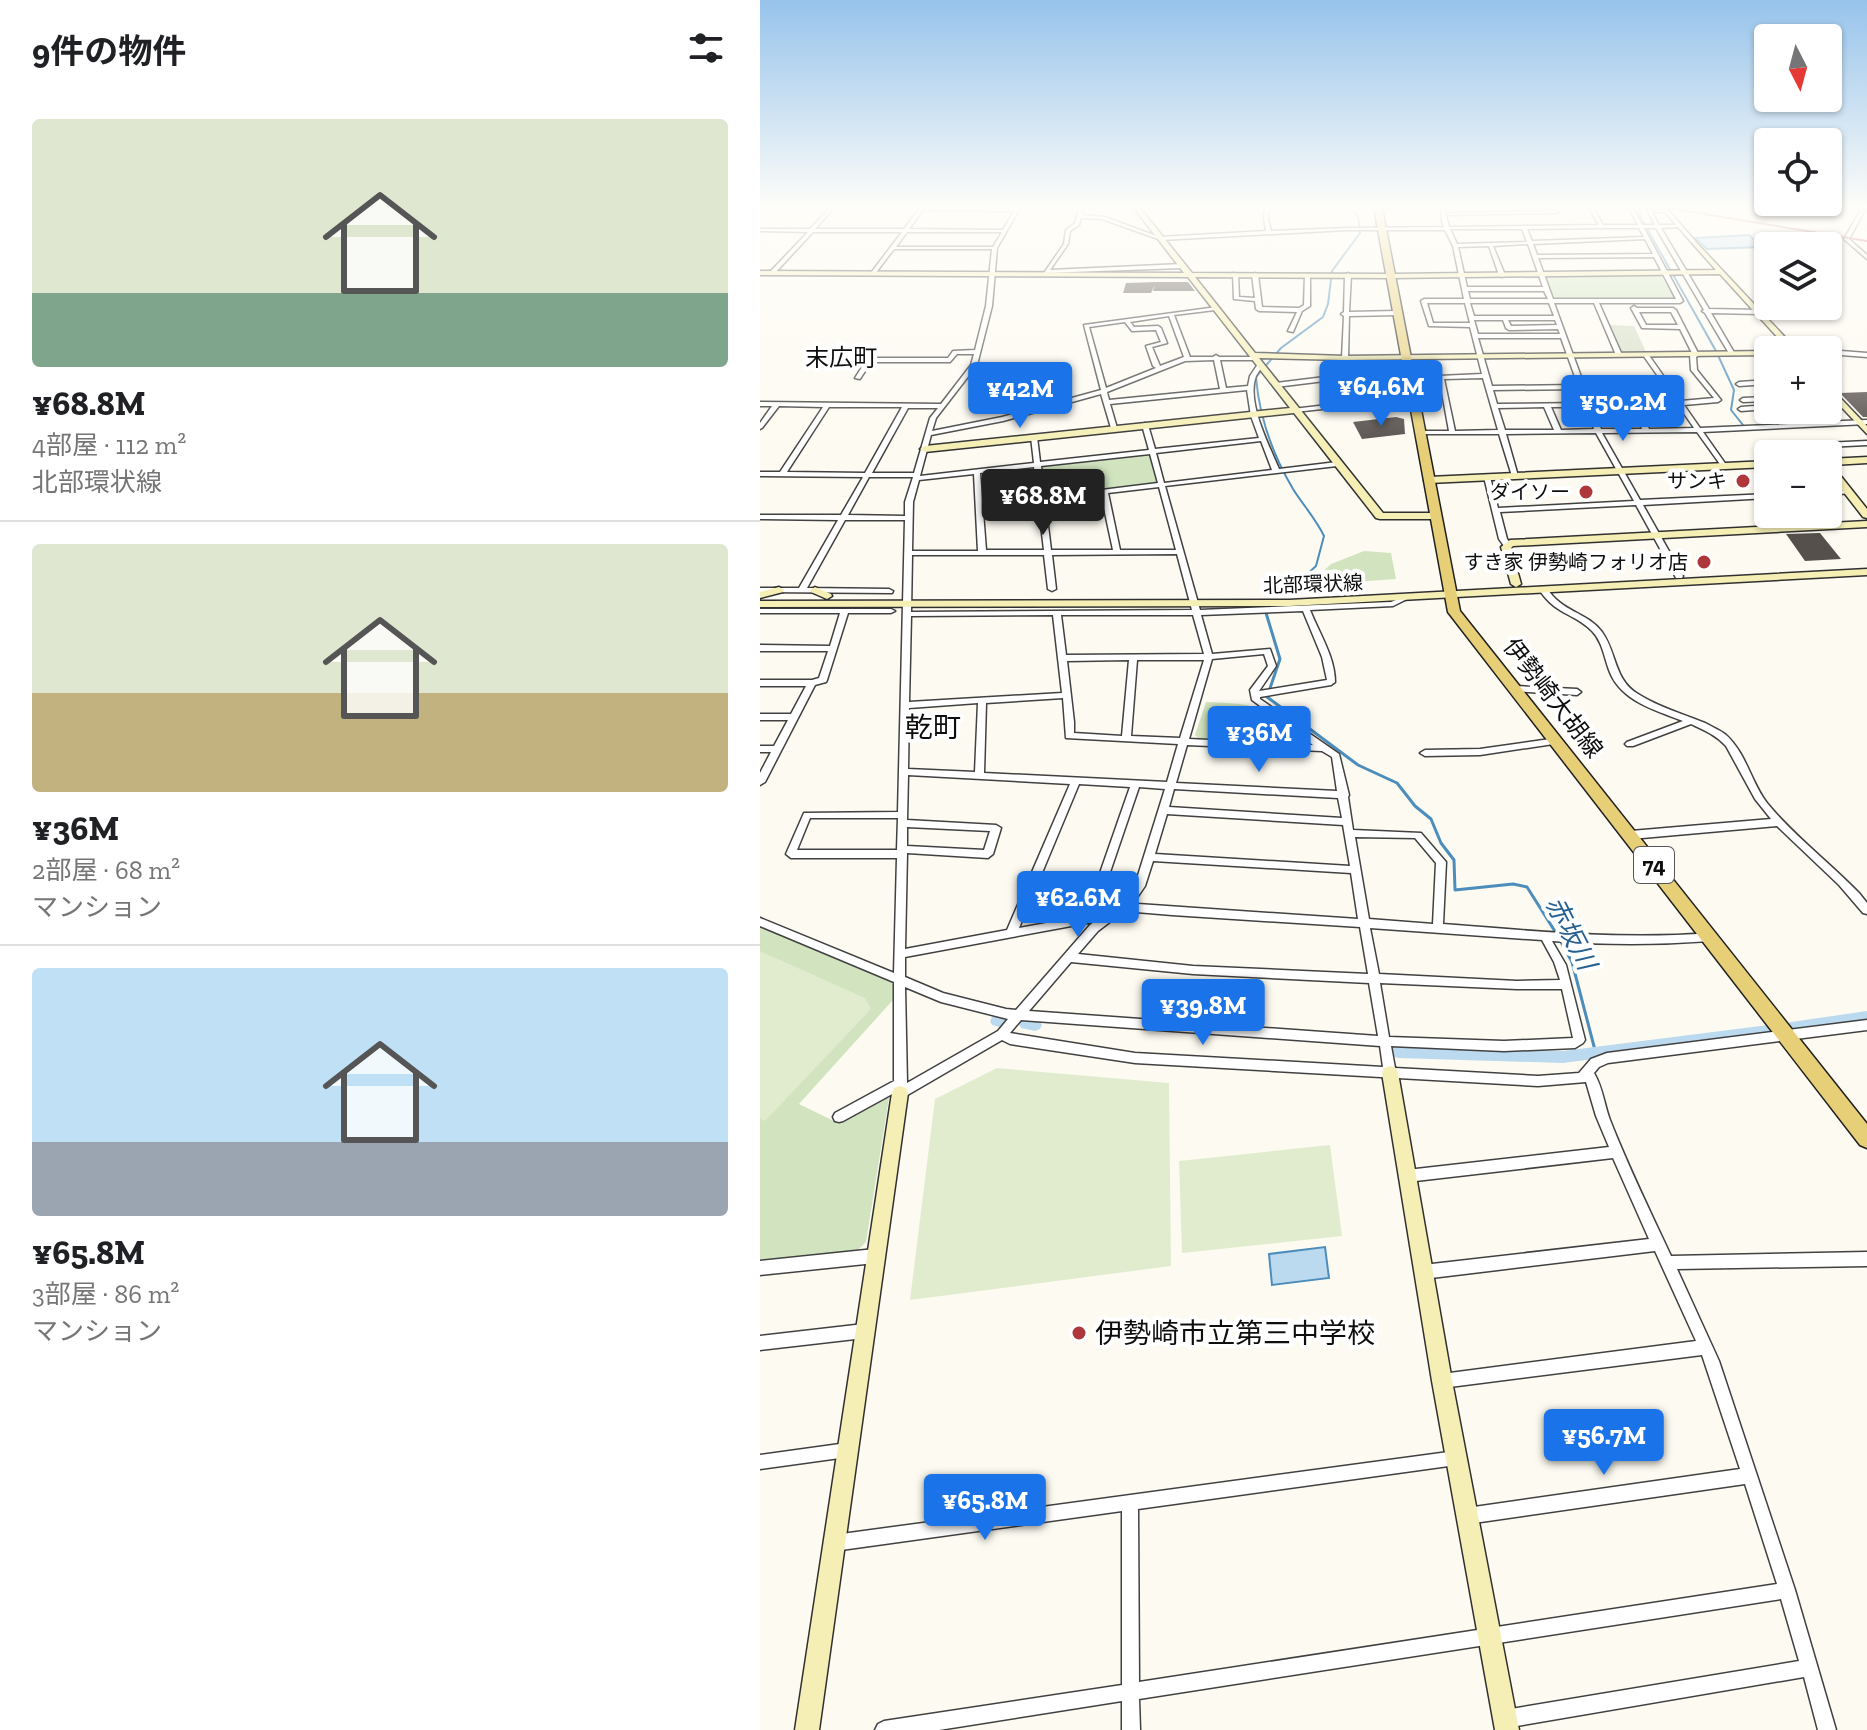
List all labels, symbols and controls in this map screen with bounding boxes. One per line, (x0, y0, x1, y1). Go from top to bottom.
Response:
north arrow (1754, 24, 1842, 112)
map controls (1754, 24, 1842, 528)
icon: filters (684, 26, 728, 70)
text: 9件の物件 (32, 31, 186, 72)
button: locate (1754, 128, 1842, 216)
icon: home (308, 171, 452, 315)
button: layers (1754, 232, 1842, 320)
button: + (1754, 336, 1842, 424)
district label: 末広町 (805, 343, 877, 372)
pin: ¥64.6M (1316, 360, 1446, 428)
pin: ¥42M (973, 362, 1067, 430)
text: ¥64.6M (1337, 370, 1425, 402)
text: ¥42M (986, 372, 1054, 404)
pin: ¥50.2M (1558, 375, 1688, 443)
text: ¥68.8M (32, 383, 145, 424)
text: ¥50.2M (1579, 385, 1667, 417)
text: 4部屋 · 112 m² (32, 429, 186, 461)
button: − (1754, 440, 1842, 528)
text: 北部環状線 (32, 466, 162, 498)
pin: ¥68.8M (978, 469, 1108, 537)
place label: サンキ (1667, 469, 1727, 493)
marker: サンキ (1734, 472, 1752, 490)
text: ¥68.8M (1000, 479, 1086, 511)
place label: ダイソー (1490, 480, 1570, 504)
marker: ダイソー (1577, 483, 1595, 501)
place label: すき家 伊勢崎フォリオ店 (1463, 550, 1688, 574)
marker: すき家 伊勢崎フォリオ店 (1695, 553, 1713, 571)
street label: 北部環状線 (1263, 570, 1363, 598)
icon: home (308, 596, 452, 740)
street label: 伊勢崎大胡線 (1498, 632, 1609, 763)
pin: ¥36M (1212, 706, 1306, 774)
district label: 乾町 (905, 711, 961, 744)
text: ¥36M (1226, 716, 1292, 748)
text: ¥36M (32, 808, 119, 849)
road number: 74 (1634, 847, 1674, 883)
text: 2部屋 · 68 m² (32, 854, 180, 886)
pin: ¥62.6M (1013, 871, 1143, 939)
text: ¥62.6M (1035, 881, 1121, 913)
text: マンション (32, 891, 162, 923)
water label: 赤坂川 (1539, 891, 1604, 978)
pin: ¥39.8M (1138, 979, 1268, 1047)
text: ¥39.8M (1160, 989, 1246, 1021)
icon: home (308, 1020, 452, 1164)
text: ¥65.8M (32, 1232, 145, 1273)
text: 3部屋 · 86 m² (32, 1278, 179, 1310)
text: マンション (32, 1315, 162, 1347)
place label: 伊勢崎市立第三中学校 (1095, 1317, 1375, 1350)
marker: 伊勢崎市立第三中学校 (1070, 1324, 1088, 1342)
pin: ¥56.7M (1539, 1409, 1669, 1477)
text: ¥56.7M (1562, 1419, 1646, 1451)
pin: ¥65.8M (920, 1474, 1050, 1542)
text: ¥65.8M (942, 1484, 1028, 1516)

